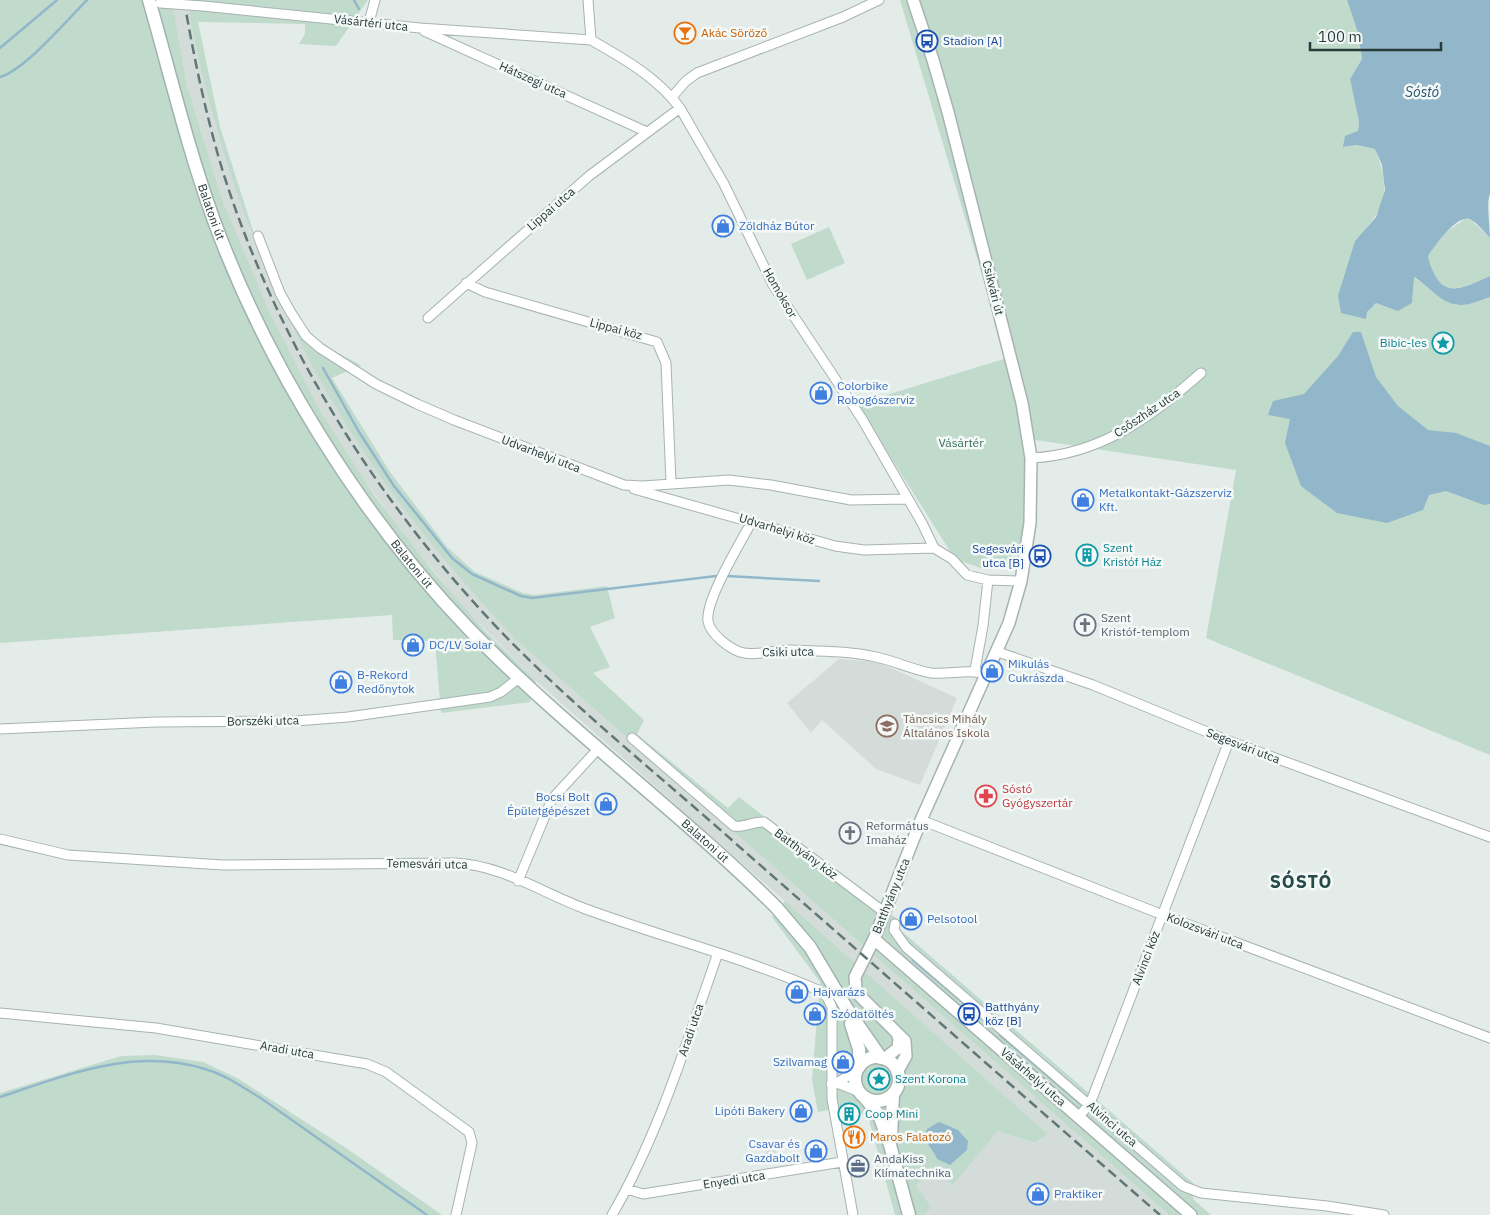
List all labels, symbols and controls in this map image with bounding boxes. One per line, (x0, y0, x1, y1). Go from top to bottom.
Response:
street label: Vásártéri utca (333, 11, 409, 34)
scale bar (1310, 20, 1441, 52)
bar icon: Akác Söröző (673, 21, 697, 45)
place label: Akác Söröző (701, 25, 767, 40)
text: 100 m (1318, 27, 1362, 46)
bus stop icon: Stadion [A] (915, 29, 939, 53)
place label: Stadion [A] (943, 33, 1002, 48)
street label: Hátszegi utca (497, 58, 570, 101)
water label: Sóstó (1405, 83, 1439, 101)
street label: Balatoni út (195, 182, 229, 242)
street label: Lippai utca (524, 183, 578, 234)
shop icon: Zöldház Bútor (711, 214, 735, 238)
place label: Zöldház Bútor (739, 218, 815, 233)
street label: Csikvári út (979, 259, 1008, 317)
street label: Homoksor (760, 265, 801, 321)
street label: Lippai köz (588, 314, 644, 343)
place icon: Bibic-les (1431, 331, 1455, 355)
place label: Bibic-les (1380, 335, 1427, 350)
place label: Colorbike Robogószerviz (837, 378, 915, 407)
shop icon: Colorbike Robogószerviz (809, 381, 833, 405)
street label: Csőszház utca (1111, 385, 1183, 440)
street label: Udvarhelyi utca (500, 432, 583, 476)
park label: Vásártér (938, 435, 984, 450)
place label: Metalkontakt-Gázszerviz Kft. (1099, 485, 1232, 514)
shop icon: Metalkontakt-Gázszerviz Kft. (1071, 488, 1095, 512)
street label: Udvarhelyi köz (737, 510, 817, 547)
street label: Balatoni út (388, 536, 436, 591)
place label: Szent Kristóf Ház (1103, 540, 1162, 569)
place label: Segesvári utca [B] (972, 541, 1024, 570)
building icon: Szent Kristóf Ház (1075, 543, 1099, 567)
bus stop icon: Segesvári utca [B] (1028, 544, 1052, 568)
place label: Szent Kristóf-templom (1101, 610, 1190, 639)
church icon: Szent Kristóf-templom (1073, 613, 1097, 637)
shop icon: DC/LV Solar (401, 633, 425, 657)
place label: DC/LV Solar (429, 637, 493, 652)
street label: Csiki utca (762, 644, 815, 659)
place label: Mikulás Cukrászda (1008, 656, 1064, 685)
shop icon: Mikulás Cukrászda (980, 659, 1004, 683)
place label: B-Rekord Redőnytok (357, 667, 415, 696)
shop icon: B-Rekord Redőnytok (329, 670, 353, 694)
place label: Táncsics Mihály Általános Iskola (903, 711, 990, 740)
street label: Borszéki utca (227, 712, 300, 729)
school or university icon: Táncsics Mihály Általános Iskola (875, 714, 899, 738)
street label: Segesvári utca (1204, 725, 1283, 767)
place label: Sóstó Gyógyszertár (1002, 781, 1073, 810)
pharmacy icon: Sóstó Gyógyszertár (974, 784, 998, 808)
place label: Bocsi Bolt Épületgépészet (507, 789, 590, 818)
shop icon: Bocsi Bolt Épületgépészet (594, 792, 618, 816)
street label: Balatoni út (678, 815, 732, 866)
place label: Református Imaház (866, 818, 929, 847)
church icon: Református Imaház (838, 821, 862, 845)
street label: Batthyány köz (772, 825, 841, 883)
street label: Temesvári utca (386, 855, 468, 872)
street label: Batthyány utca (869, 855, 913, 936)
district label: SÓSTÓ (1270, 870, 1332, 893)
shop icon: Pelsotool (899, 907, 923, 931)
street label: Kolozsvári utca (1165, 909, 1246, 952)
place label: Pelsotool (927, 911, 977, 926)
street label: Alvinci köz (1128, 928, 1163, 987)
shop icon: Hajvarázs (785, 980, 809, 1004)
place label: Hajvarázs (813, 984, 865, 999)
place label: Batthyány köz [B] (985, 999, 1039, 1028)
street label: Aradi utca (675, 1001, 707, 1058)
shop icon: Szódatöltés (803, 1002, 827, 1026)
bus stop icon: Batthyány köz [B] (957, 1002, 981, 1026)
place label: Szódatöltés (831, 1006, 894, 1021)
street label: Aradi utca (259, 1037, 316, 1062)
street label: Vásárhelyi utca (998, 1044, 1070, 1110)
shop icon: Szilvamag (831, 1050, 855, 1074)
place label: Szilvamag (773, 1054, 828, 1069)
place icon: Szent Korona (867, 1067, 891, 1091)
place label: Szent Korona (895, 1071, 967, 1086)
street label: Alvinci utca (1084, 1098, 1141, 1150)
shop icon: Lipóti Bakery (789, 1099, 813, 1123)
building icon: Coop Mini (837, 1102, 861, 1126)
place label: Lipóti Bakery (715, 1103, 785, 1118)
place label: Coop Mini (865, 1106, 918, 1121)
restaurant icon: Maros Falatozó (842, 1125, 866, 1149)
place label: Maros Falatozó (870, 1129, 951, 1144)
place label: Csavar és Gazdabolt (745, 1136, 800, 1165)
shop icon: Csavar és Gazdabolt (804, 1139, 828, 1163)
place label: AndaKiss Klímatechnika (874, 1151, 951, 1180)
office icon: AndaKiss Klímatechnika (846, 1154, 870, 1178)
street label: Enyedi utca (702, 1167, 767, 1192)
shop icon: Praktiker (1026, 1182, 1050, 1206)
place label: Praktiker (1054, 1186, 1103, 1201)

